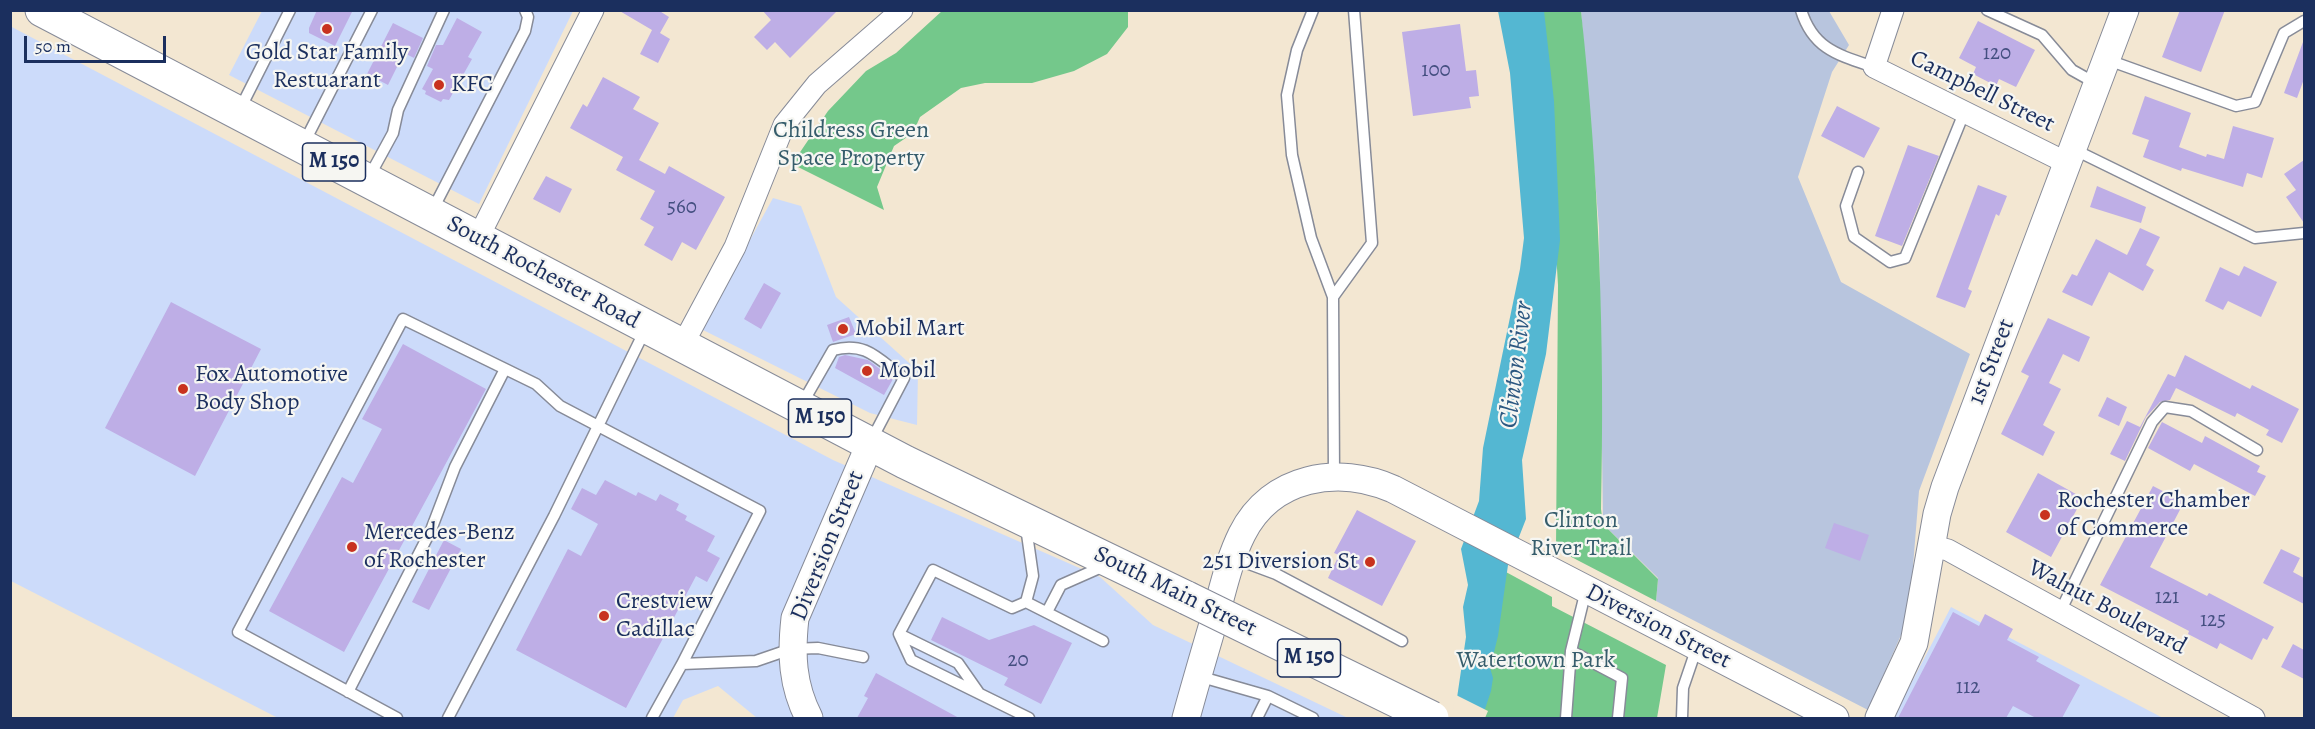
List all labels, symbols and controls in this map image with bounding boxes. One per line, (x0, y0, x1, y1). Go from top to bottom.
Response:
marker: Gold Star Family Restuarant (320, 22, 334, 36)
scale bar (27, 24, 170, 62)
text: 50 m (35, 34, 71, 58)
place label: Gold Star Family Restuarant (246, 39, 408, 95)
house number: 120 (1983, 41, 2011, 67)
street label: Campbell Street (1905, 45, 2059, 139)
house number: 100 (1421, 58, 1451, 84)
place label: KFC (451, 71, 493, 99)
marker: KFC (432, 78, 446, 92)
park label: Childress Green Space Property (773, 117, 929, 173)
road number: M 150 (302, 143, 366, 181)
house number: 560 (667, 195, 697, 221)
street label: South Rochester Road (442, 210, 644, 336)
water label: Clinton River (1494, 300, 1540, 430)
place label: Mobil Mart (855, 315, 965, 343)
street label: 1st Street (1963, 315, 2021, 409)
marker: Mobil Mart (836, 322, 850, 336)
place label: Mobil (879, 357, 936, 385)
place label: Fox Automotive Body Shop (195, 361, 348, 417)
marker: Mobil (860, 364, 874, 378)
marker: Fox Automotive Body Shop (176, 382, 190, 396)
road number: M 150 (788, 399, 852, 437)
street label: Diversion Street (785, 467, 871, 625)
place label: Rochester Chamber of Commerce (2057, 487, 2250, 543)
park label: Clinton River Trail (1530, 507, 1632, 563)
marker: Rochester Chamber of Commerce (2038, 508, 2052, 522)
place label: Mercedes-Benz of Rochester (364, 519, 515, 575)
marker: Mercedes-Benz of Rochester (345, 540, 359, 554)
street label: South Main Street (1089, 540, 1261, 644)
place label: 251 Diversion St (1203, 548, 1358, 576)
street label: Walnut Boulevard (2023, 554, 2191, 662)
marker: 251 Diversion St (1363, 555, 1377, 569)
street label: Diversion Street (1581, 578, 1735, 676)
house number: 121 (2155, 585, 2179, 611)
place label: Crestview Cadillac (616, 588, 713, 644)
house number: 125 (2200, 608, 2226, 634)
marker: Crestview Cadillac (597, 609, 611, 623)
road number: M 150 (1278, 639, 1340, 677)
park label: Watertown Park (1457, 647, 1615, 675)
house number: 20 (1007, 648, 1029, 674)
house number: 112 (1956, 675, 1980, 701)

